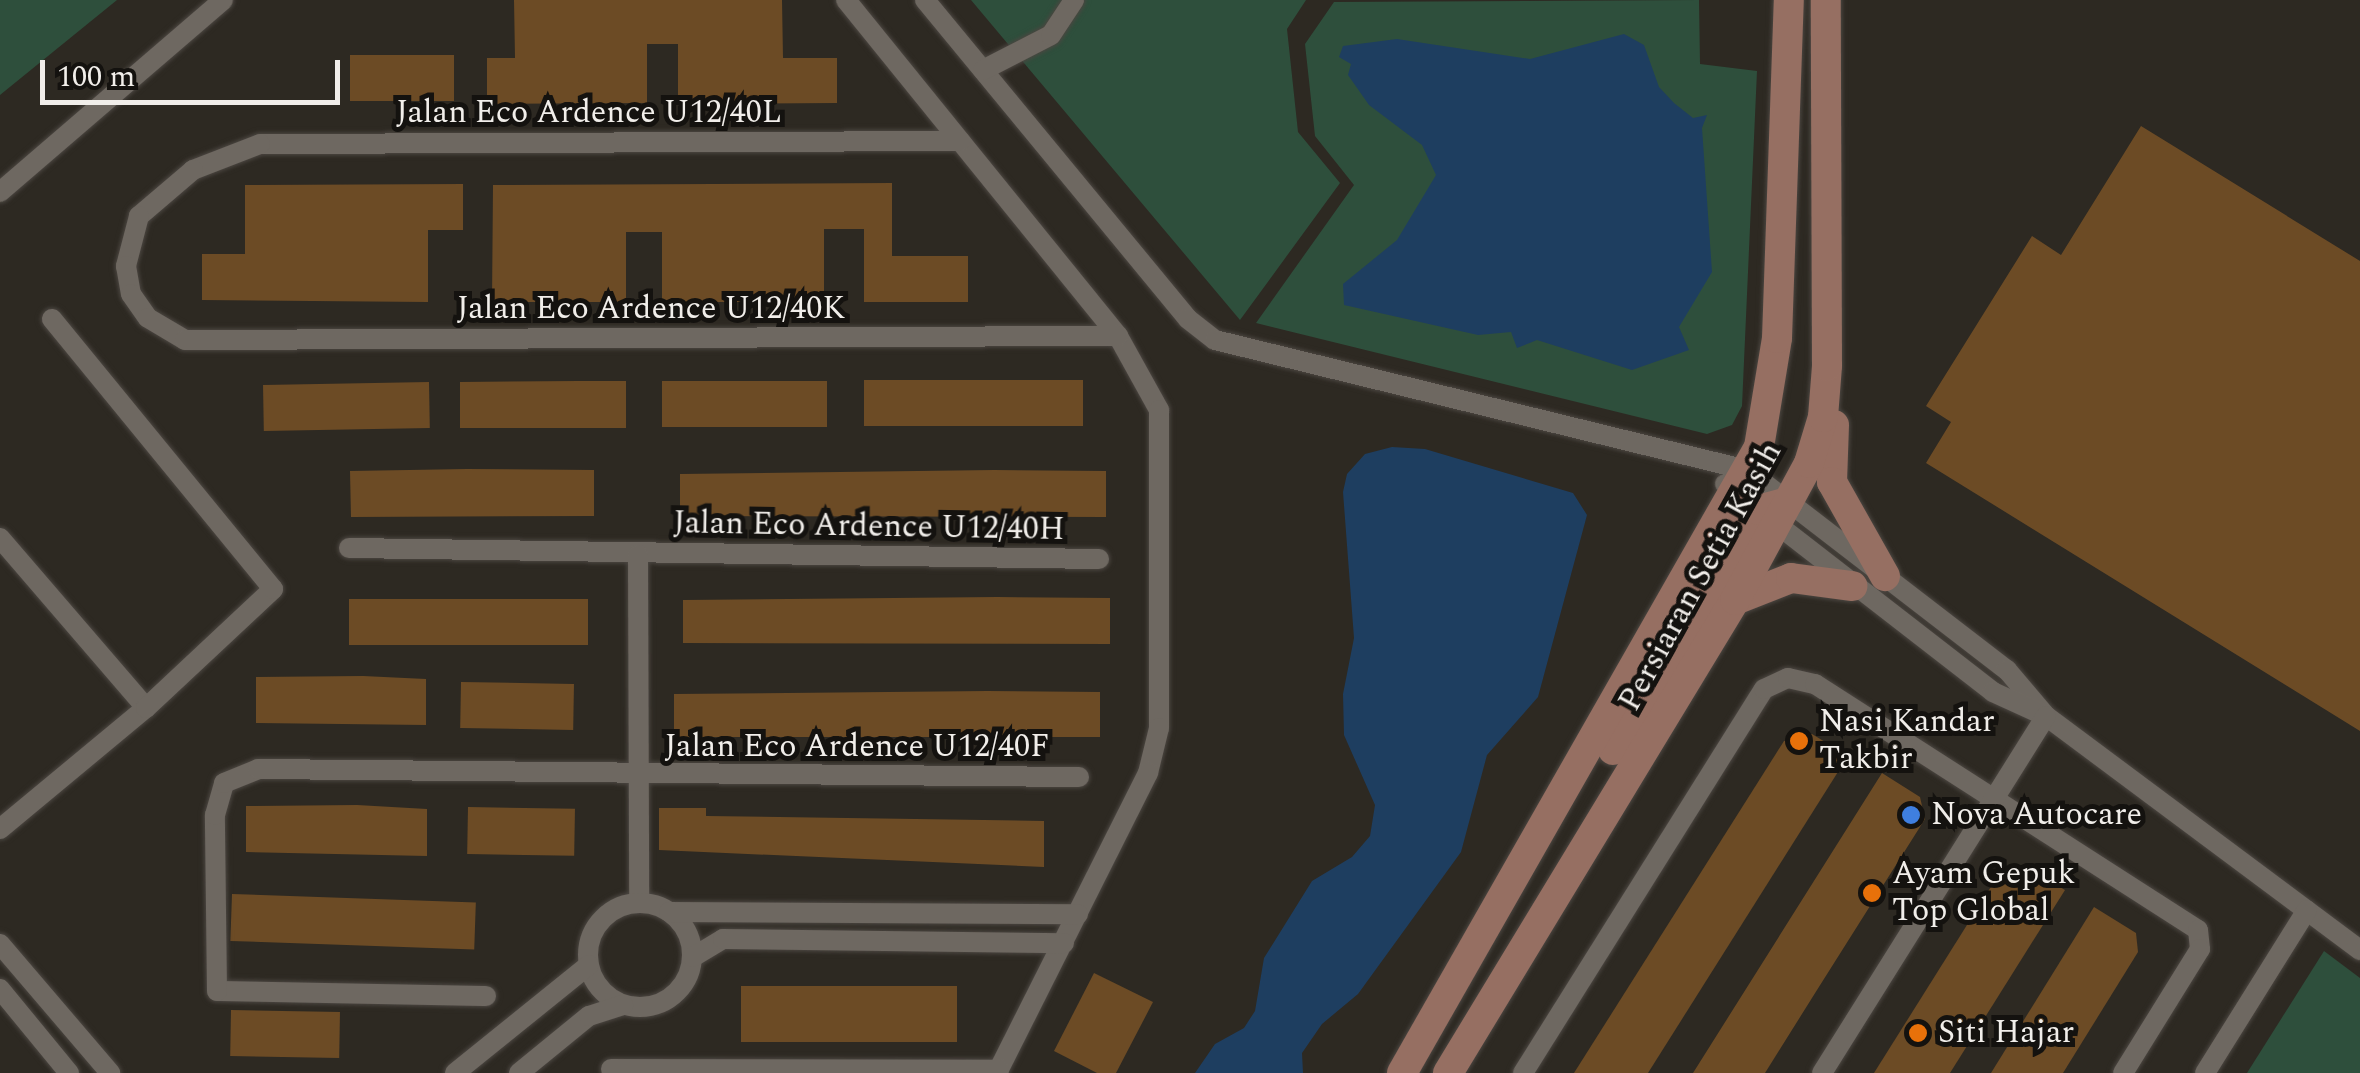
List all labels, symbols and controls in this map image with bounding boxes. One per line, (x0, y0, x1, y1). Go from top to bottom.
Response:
scale bar (45, 40, 345, 102)
text: 100 m (57, 54, 135, 100)
street label: Jalan Eco Ardence U12/40L (396, 94, 782, 132)
street label: Jalan Eco Ardence U12/40K (457, 290, 845, 328)
street label: Persiaran Setia Kasih (1611, 436, 1791, 718)
street label: Jalan Eco Ardence U12/40H (673, 504, 1065, 550)
place label: Nasi Kandar Takbir (1819, 704, 1995, 779)
street label: Jalan Eco Ardence U12/40F (664, 728, 1050, 766)
marker: Nasi Kandar Takbir (1788, 730, 1810, 752)
place label: Nova Autocare (1931, 796, 2142, 834)
marker: Nova Autocare (1900, 804, 1922, 826)
place label: Ayam Gepuk Top Global (1892, 856, 2075, 931)
marker: Ayam Gepuk Top Global (1861, 882, 1883, 904)
place label: Siti Hajar (1938, 1014, 2074, 1052)
marker: Siti Hajar (1907, 1022, 1929, 1044)

